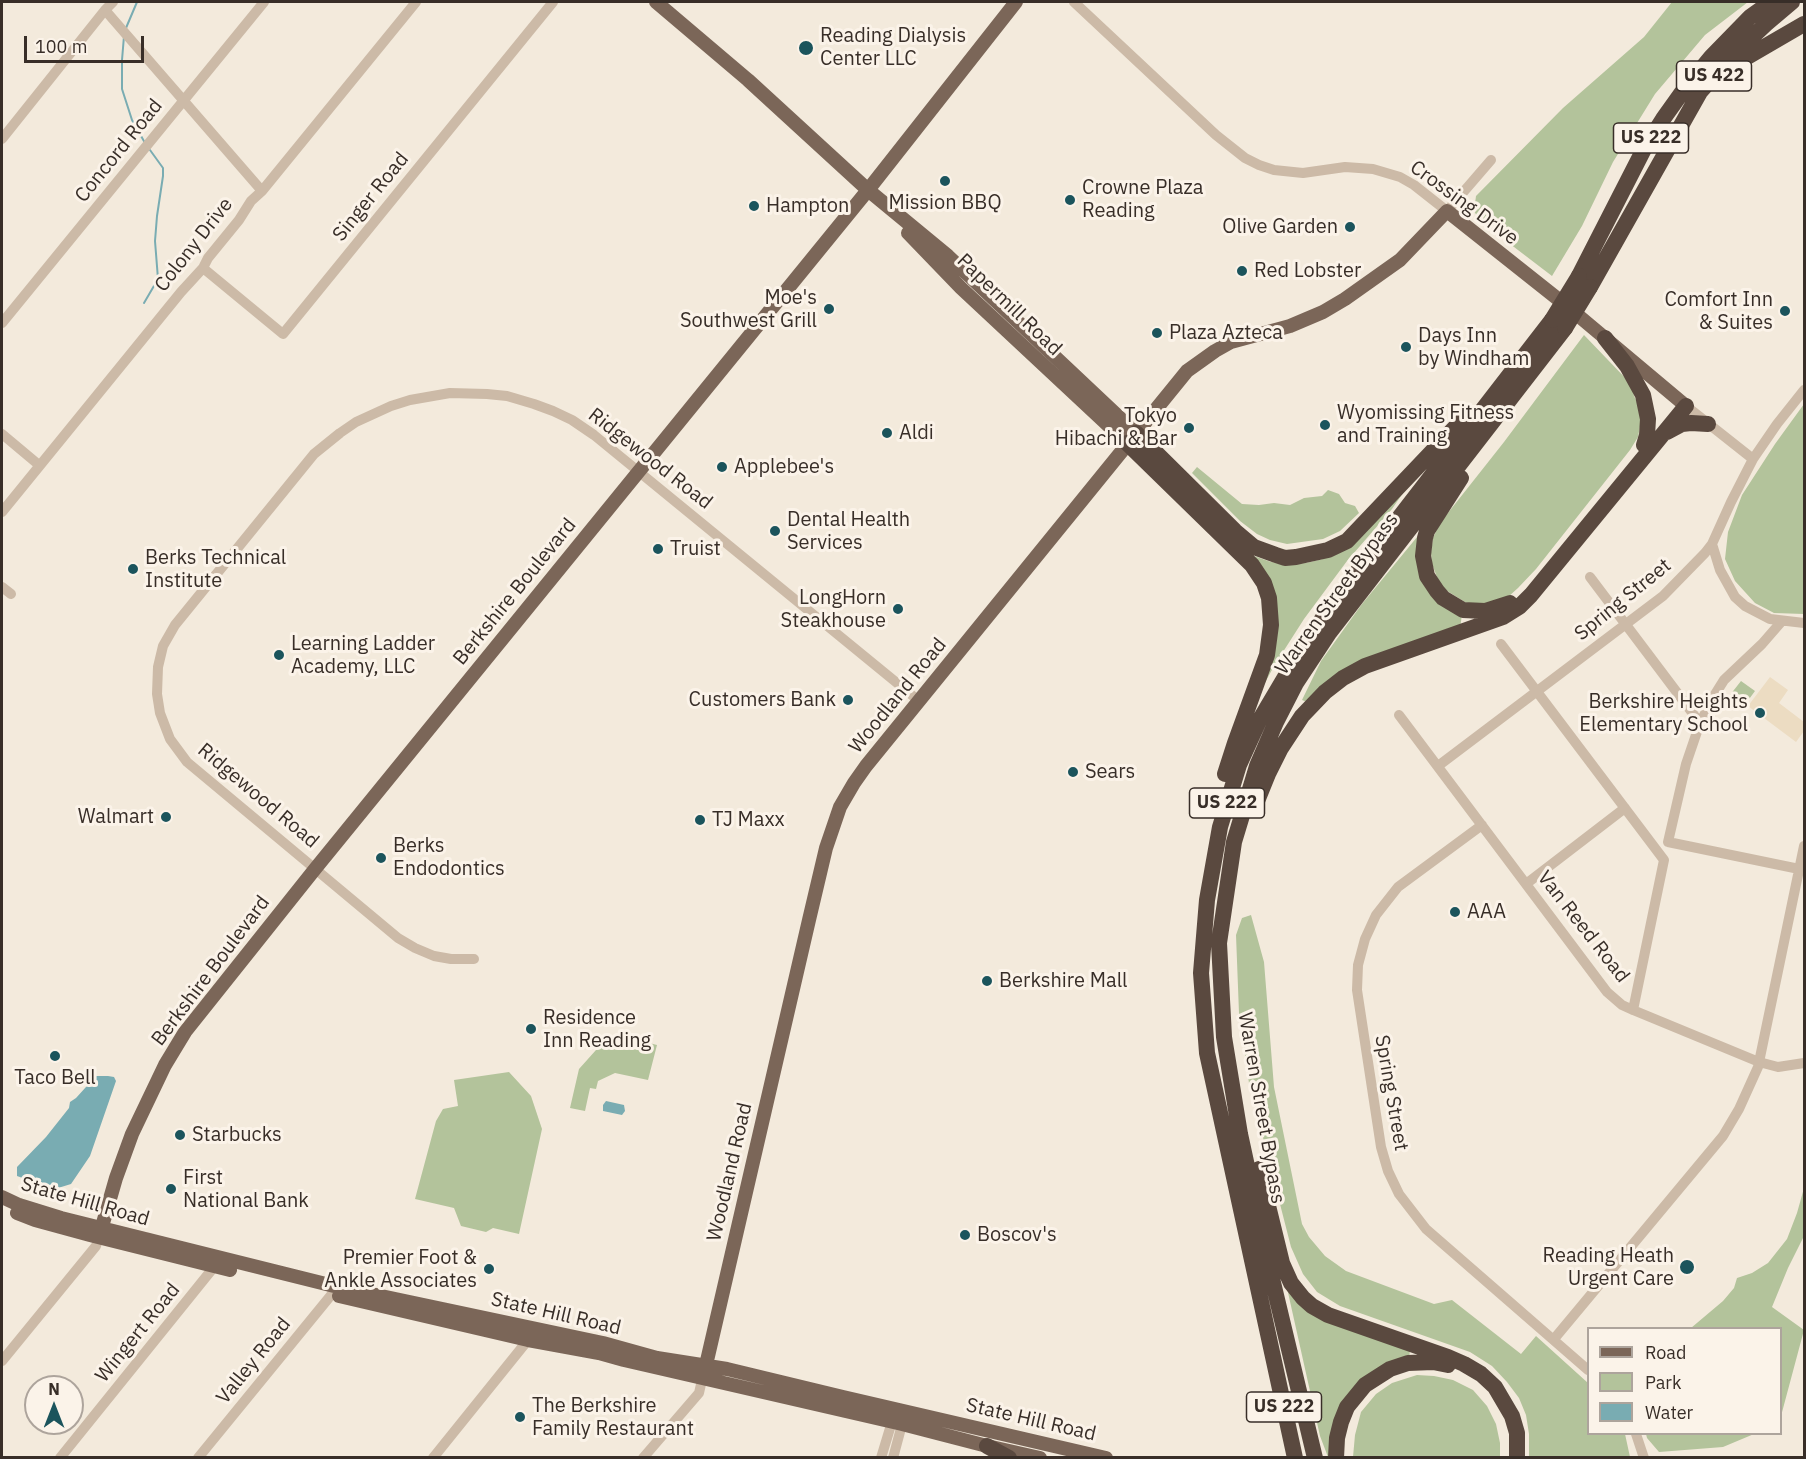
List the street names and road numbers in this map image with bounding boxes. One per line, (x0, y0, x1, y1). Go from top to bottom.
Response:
road number: US 422 (1676, 61, 1752, 91)
street label: Concord Road (70, 95, 168, 207)
road number: US 222 (1614, 123, 1688, 153)
street label: Singer Road (328, 148, 414, 246)
street label: Crossing Drive (1405, 156, 1523, 250)
street label: Colony Drive (150, 193, 238, 297)
street label: Papermill Road (952, 249, 1066, 361)
street label: Ridgewood Road (583, 403, 717, 515)
street label: Warren Street Bypass (1270, 508, 1404, 680)
street label: Berkshire Boulevard (448, 514, 582, 670)
street label: Spring Street (1570, 554, 1676, 646)
street label: Woodland Road (844, 634, 952, 758)
street label: Ridgewood Road (193, 738, 323, 854)
road number: US 222 (1190, 788, 1264, 818)
street label: Van Reed Road (1532, 866, 1634, 988)
street label: Berkshire Boulevard (147, 891, 275, 1051)
street label: Warren Street Bypass (1232, 1010, 1290, 1206)
street label: Spring Street (1369, 1033, 1413, 1153)
street label: Woodland Road (702, 1100, 758, 1244)
street label: State Hill Road (18, 1172, 152, 1232)
street label: Wingert Road (91, 1279, 185, 1387)
street label: State Hill Road (489, 1287, 623, 1341)
street label: Valley Road (212, 1313, 296, 1409)
road number: US 222 (1246, 1392, 1322, 1422)
street label: State Hill Road (964, 1393, 1098, 1447)

